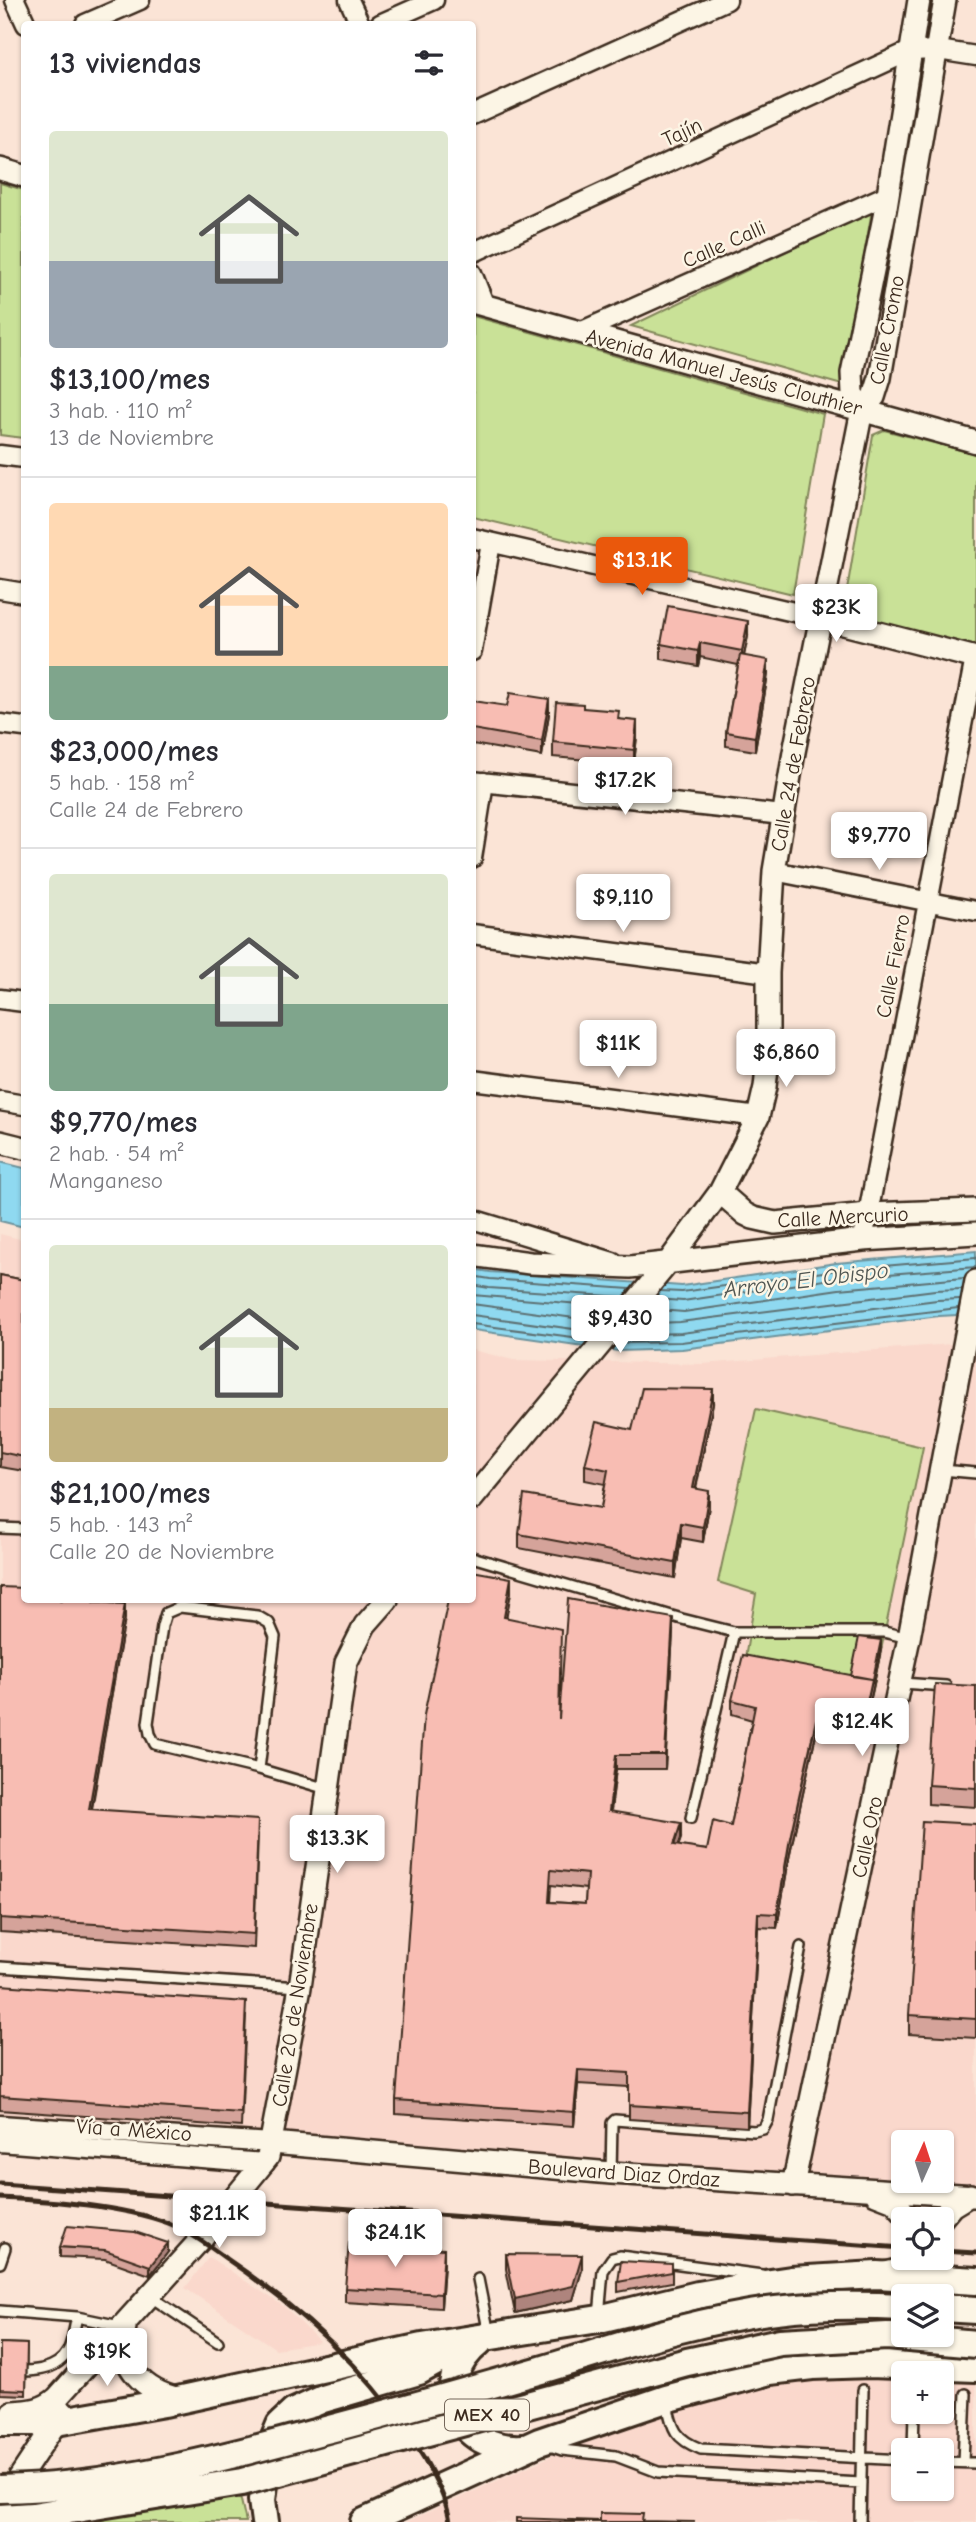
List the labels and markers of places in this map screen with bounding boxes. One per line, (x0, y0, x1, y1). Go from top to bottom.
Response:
pin: $13.1K (585, 538, 699, 597)
pin: $23K (795, 584, 877, 644)
pin: $17.2K (568, 758, 682, 817)
pin: $9,770 (822, 812, 936, 872)
pin: $9,110 (566, 874, 680, 934)
pin: $11K (577, 1020, 659, 1080)
pin: $6,860 (729, 1030, 843, 1089)
pin: $9,430 (563, 1296, 677, 1355)
pin: $12.4K (805, 1698, 919, 1758)
pin: $13.3K (280, 1815, 394, 1875)
pin: $21.1K (162, 2190, 276, 2250)
pin: $24.1K (338, 2210, 452, 2269)
pin: $19K (66, 2328, 148, 2388)

